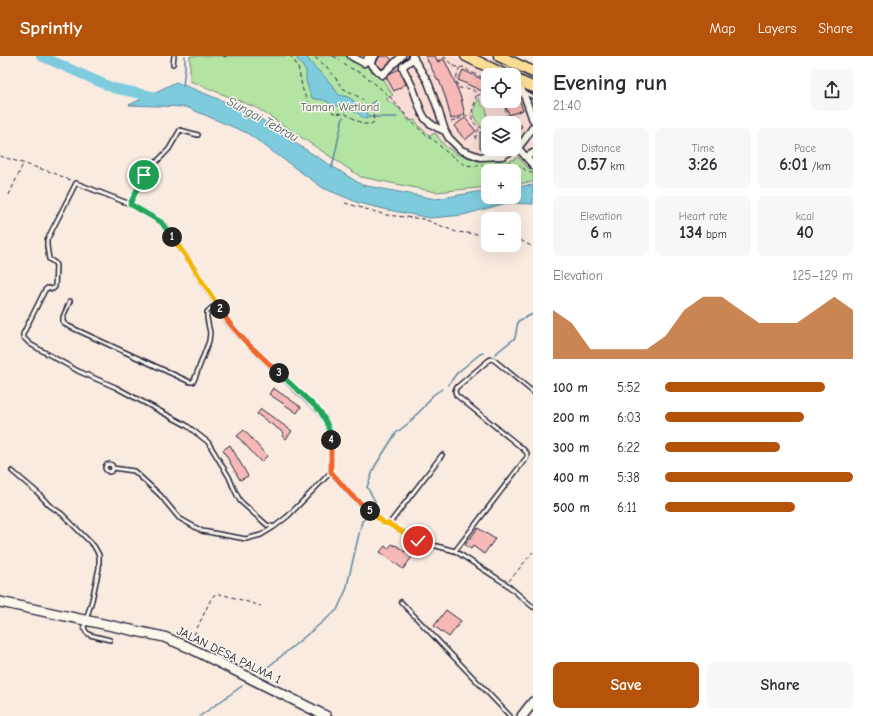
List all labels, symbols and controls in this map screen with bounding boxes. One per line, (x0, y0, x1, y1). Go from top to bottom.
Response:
text: Sprintly (20, 17, 82, 39)
text: Map (709, 20, 736, 37)
text: Layers (758, 20, 796, 37)
text: Share (818, 20, 853, 37)
map controls (481, 68, 521, 252)
button: locate (481, 68, 521, 108)
button: share (811, 69, 853, 111)
text: Evening run (553, 70, 667, 96)
water label: Sungai Tebrau (225, 93, 302, 145)
text: 21:40 (553, 98, 582, 113)
park label: Taman Wetland (301, 100, 379, 114)
button: layers (481, 116, 521, 156)
text: Distance (581, 142, 621, 155)
text: Time (692, 142, 714, 155)
text: Pace (794, 142, 816, 155)
text: 0.57 (577, 155, 607, 174)
text: 3:26 (688, 155, 718, 174)
text: 6:01 (779, 155, 808, 174)
pin (127, 158, 161, 192)
text: km (607, 160, 625, 173)
text: /km (808, 160, 831, 173)
icon: arrive (133, 164, 155, 186)
button: + (481, 164, 521, 204)
text: Elevation (580, 210, 622, 223)
text: Heart rate (679, 210, 727, 223)
text: kcal (796, 210, 814, 223)
button: − (481, 212, 521, 252)
text: 6 (590, 223, 599, 242)
text: 134 (679, 223, 702, 242)
text: 40 (796, 223, 814, 242)
pin: 1 (162, 227, 182, 247)
text: m (599, 228, 612, 241)
text: bpm (702, 228, 727, 241)
text: 1 (170, 230, 174, 243)
text: Elevation (553, 268, 603, 283)
text: 125–129 m (792, 268, 853, 283)
pin: 2 (210, 299, 230, 319)
text: 2 (217, 302, 223, 315)
pin: 3 (269, 363, 289, 383)
text: 3 (276, 366, 282, 379)
text: 100 m (553, 380, 588, 395)
text: 5:52 (617, 380, 640, 395)
text: 200 m (553, 410, 589, 425)
text: 6:03 (617, 410, 641, 425)
pin: 4 (321, 430, 341, 450)
text: 4 (328, 433, 334, 446)
text: 300 m (553, 440, 589, 455)
text: 6:22 (617, 440, 640, 455)
text: 400 m (553, 470, 589, 485)
text: 5:38 (617, 470, 640, 485)
text: 500 m (553, 500, 590, 515)
text: 6:11 (617, 500, 637, 515)
pin: 5 (360, 501, 380, 521)
text: 5 (367, 504, 373, 517)
pin (401, 524, 435, 558)
icon: check (407, 530, 429, 552)
street label: JALAN DESA PALMA 1 (174, 624, 284, 687)
button: Save (553, 662, 699, 708)
button: Share (707, 662, 853, 708)

